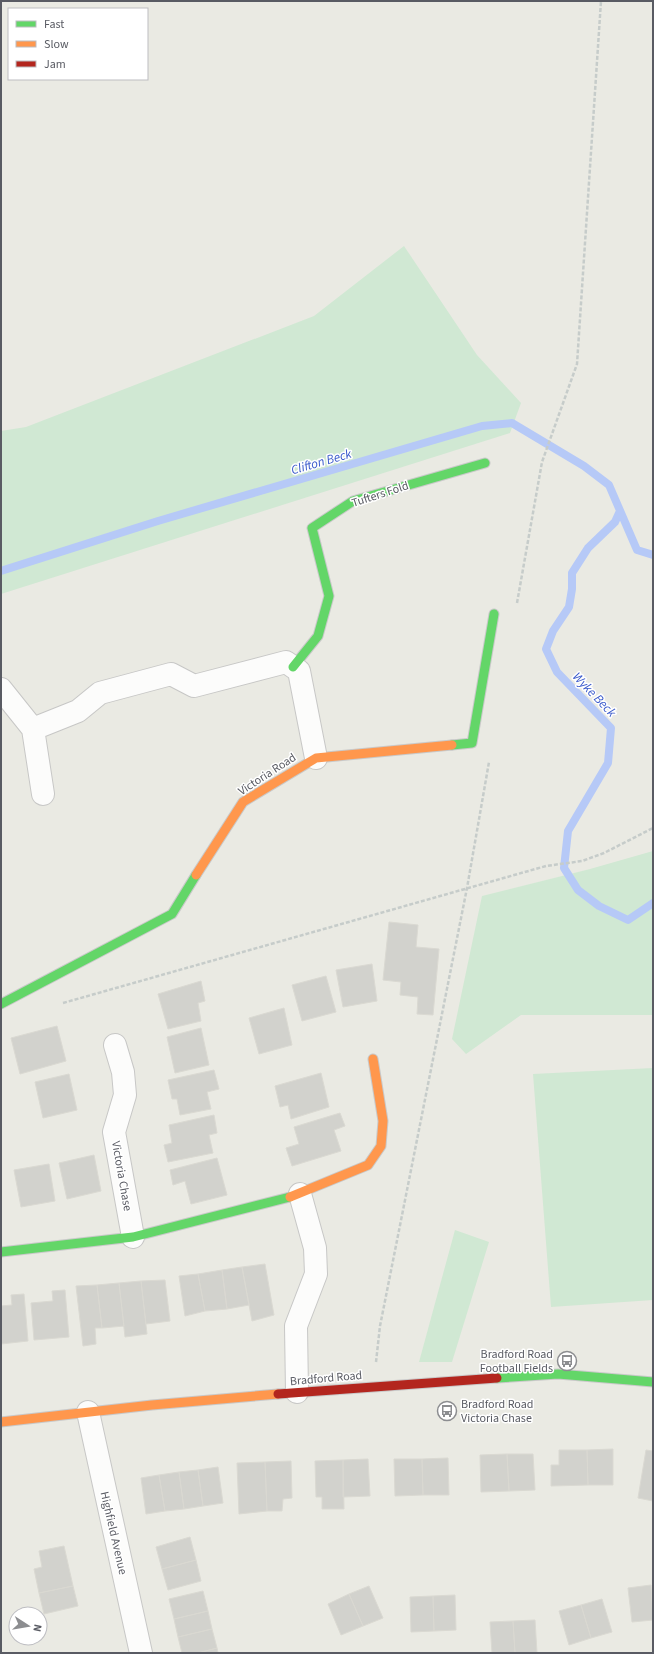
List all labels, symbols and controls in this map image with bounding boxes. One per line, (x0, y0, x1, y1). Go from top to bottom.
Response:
legend (8, 8, 148, 80)
text: Fast (44, 16, 64, 33)
text: Slow (44, 36, 69, 53)
text: Jam (44, 56, 66, 73)
water label: Clifton Beck (289, 445, 354, 479)
street label: Tufters Fold (350, 477, 411, 512)
water label: Wyke Beck (568, 668, 621, 722)
street label: Victoria Road (235, 749, 300, 800)
street label: Victoria Chase (107, 1140, 136, 1212)
place label: Bradford Road Football Fields (480, 1346, 553, 1377)
bus stop icon: Bradford Road Football Fields (556, 1350, 578, 1372)
street label: Bradford Road (289, 1367, 363, 1390)
place label: Bradford Road Victoria Chase (461, 1396, 533, 1427)
bus stop icon: Bradford Road Victoria Chase (436, 1400, 458, 1422)
street label: Highfield Avenue (96, 1490, 131, 1576)
north arrow (8, 1606, 48, 1646)
text: N (29, 1623, 45, 1633)

